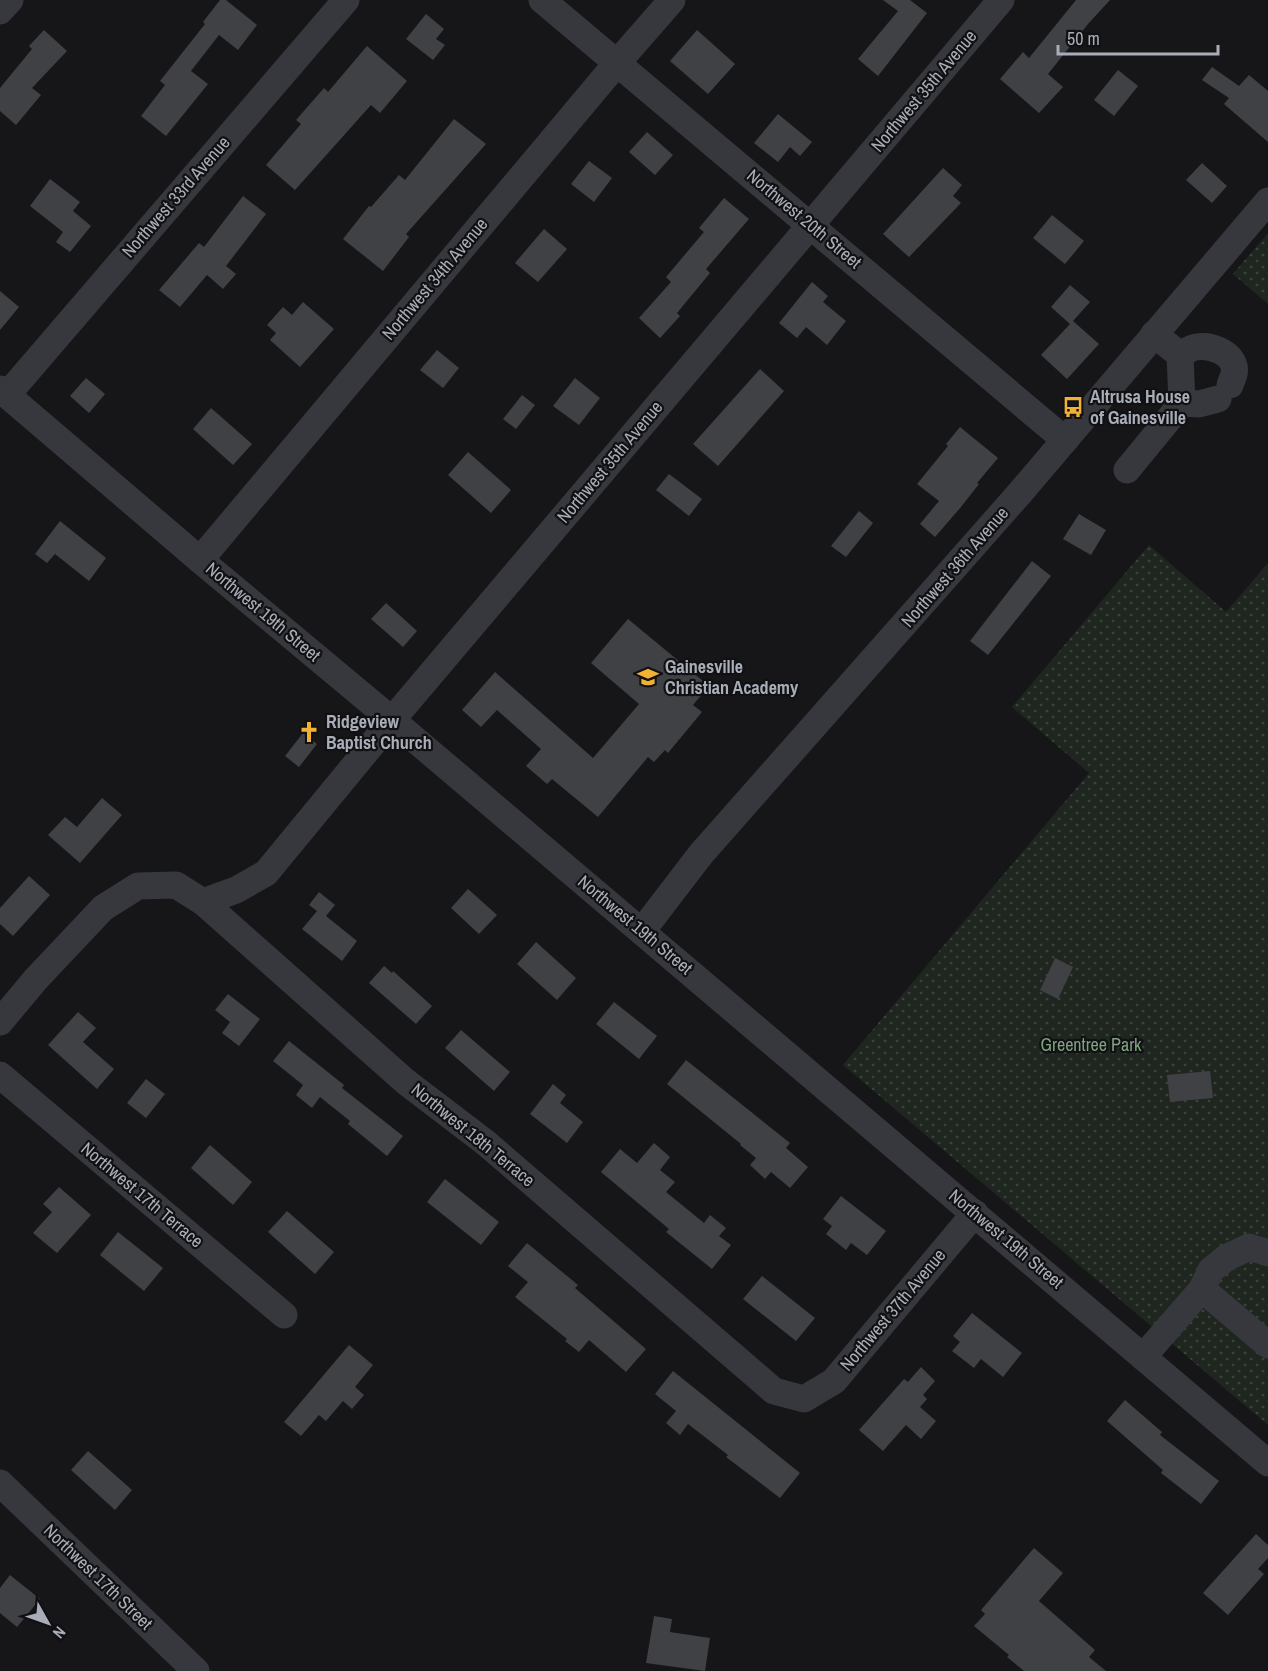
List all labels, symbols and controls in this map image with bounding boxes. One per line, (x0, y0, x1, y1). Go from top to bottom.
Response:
scale bar (1058, 18, 1218, 56)
street label: Northwest 35th Avenue (865, 24, 982, 157)
text: 50 m (1067, 26, 1100, 51)
street label: Northwest 33rd Avenue (116, 131, 235, 263)
street label: Northwest 20th Street (742, 163, 867, 274)
street label: Northwest 34th Avenue (376, 212, 493, 345)
place label: Altrusa House of Gainesville (1090, 384, 1190, 430)
street label: Northwest 35th Avenue (551, 395, 668, 528)
bus stop icon: Altrusa House of Gainesville (1061, 395, 1085, 419)
street label: Northwest 36th Avenue (895, 501, 1014, 632)
street label: Northwest 19th Street (201, 556, 326, 667)
place label: Gainesville Christian Academy (665, 654, 799, 700)
school or university icon: Gainesville Christian Academy (636, 665, 660, 689)
place label: Ridgeview Baptist Church (326, 709, 432, 755)
church icon: Ridgeview Baptist Church (297, 720, 321, 744)
street label: Northwest 19th Street (573, 869, 698, 980)
park label: Greentree Park (1041, 1032, 1142, 1057)
street label: Northwest 18th Terrace (406, 1077, 540, 1192)
street label: Northwest 17th Terrace (76, 1136, 209, 1253)
street label: Northwest 19th Street (944, 1183, 1069, 1294)
street label: Northwest 37th Avenue (834, 1243, 951, 1376)
street label: Northwest 17th Street (39, 1520, 157, 1634)
north arrow (18, 1593, 78, 1653)

